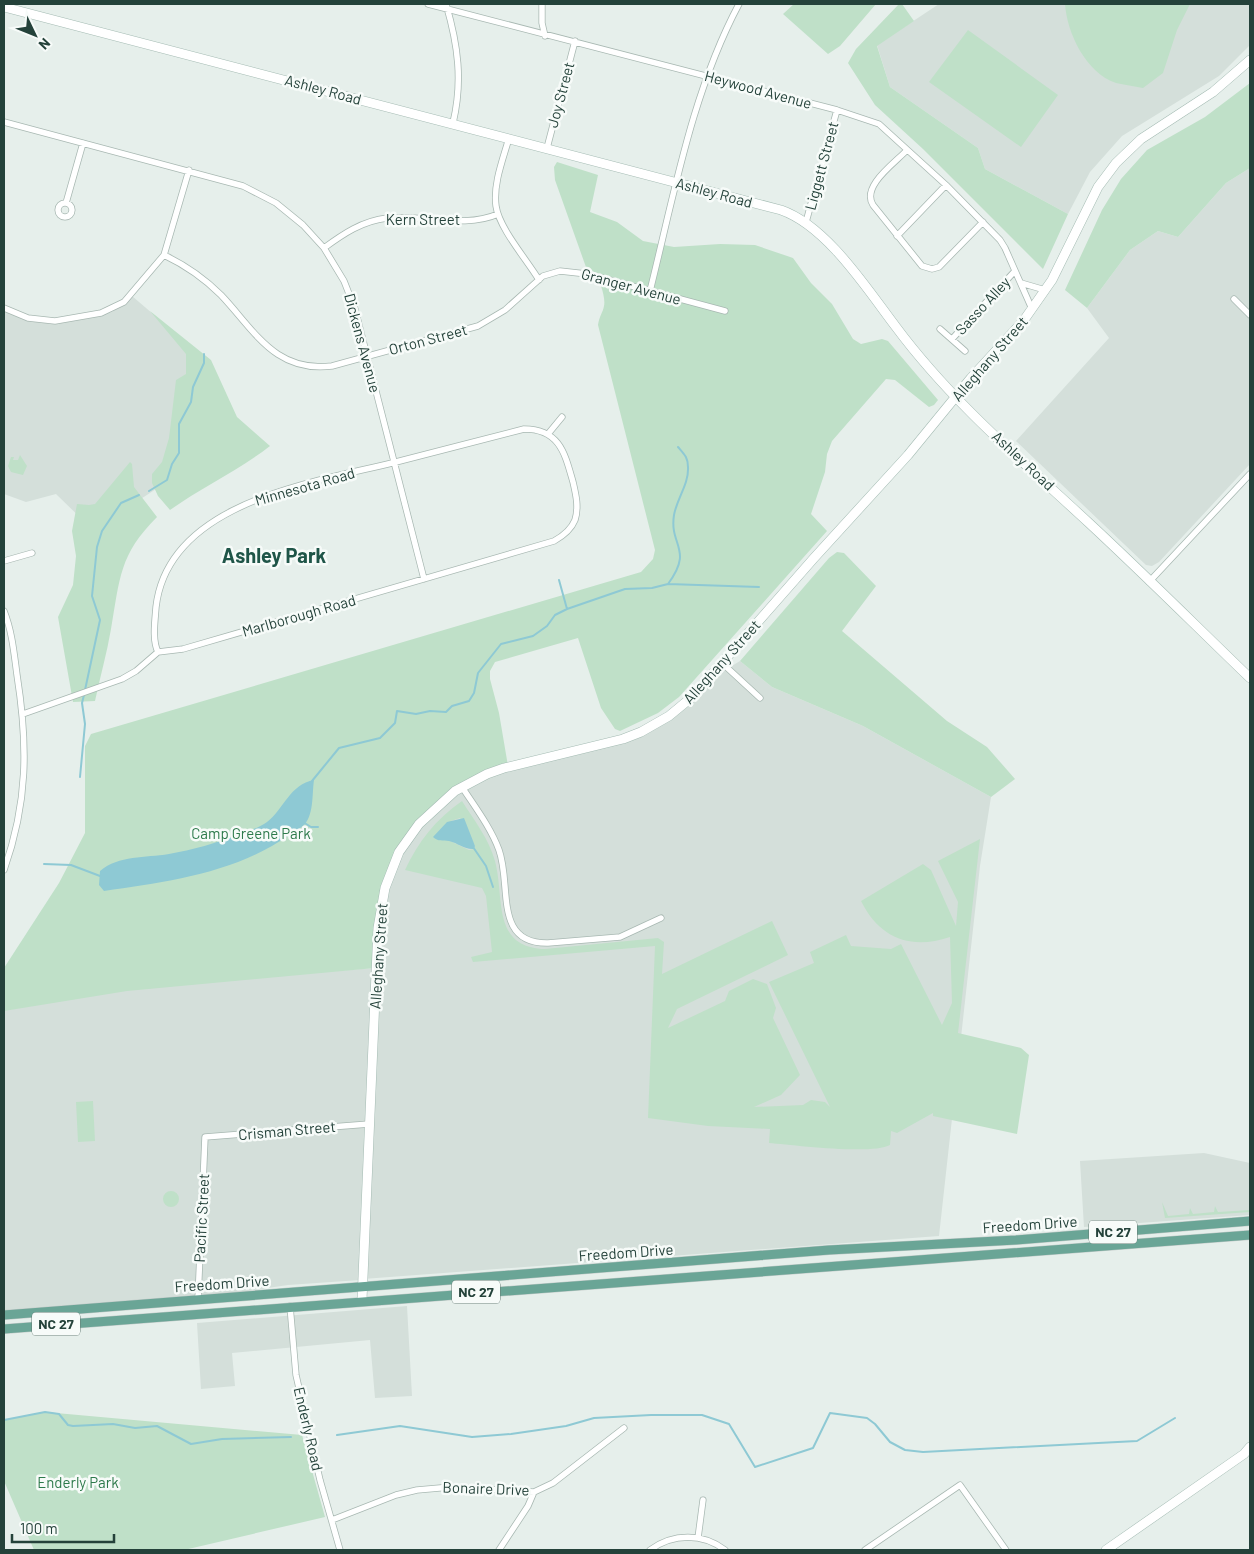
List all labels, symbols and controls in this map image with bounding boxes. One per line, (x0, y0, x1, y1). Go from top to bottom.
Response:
north arrow (10, 10, 60, 60)
text: N (35, 35, 54, 53)
street label: Joy Street (543, 60, 577, 130)
street label: Heywood Avenue (703, 66, 814, 112)
street label: Ashley Road (283, 70, 364, 108)
street label: Liggett Street (801, 119, 842, 212)
street label: Ashley Road (674, 173, 755, 211)
street label: Kern Street (386, 210, 460, 228)
street label: Granger Avenue (579, 264, 683, 308)
street label: Sasso Alley (951, 273, 1014, 338)
street label: Dickens Avenue (341, 291, 385, 394)
street label: Alleghany Street (947, 312, 1031, 404)
street label: Orton Street (387, 320, 469, 358)
street label: Ashley Road (989, 427, 1059, 494)
street label: Minnesota Road (253, 463, 357, 509)
district label: Ashley Park (222, 543, 327, 567)
street label: Marlborough Road (240, 590, 358, 640)
street label: Alleghany Street (679, 616, 764, 707)
park label: Camp Greene Park (191, 824, 311, 842)
street label: Alleghany Street (365, 902, 391, 1010)
street label: Crisman Street (237, 1117, 336, 1143)
street label: Pacific Street (190, 1173, 212, 1263)
street label: Freedom Drive (982, 1212, 1078, 1236)
road number: NC 27 (1089, 1220, 1137, 1244)
street label: Freedom Drive (578, 1240, 674, 1264)
street label: Freedom Drive (174, 1271, 270, 1295)
road number: NC 27 (452, 1280, 500, 1304)
road number: NC 27 (32, 1312, 80, 1336)
street label: Enderly Road (291, 1385, 327, 1472)
park label: Enderly Park (37, 1473, 119, 1491)
street label: Bonaire Drive (442, 1477, 530, 1499)
scale bar (12, 1512, 115, 1544)
text: 100 m (20, 1519, 58, 1537)

